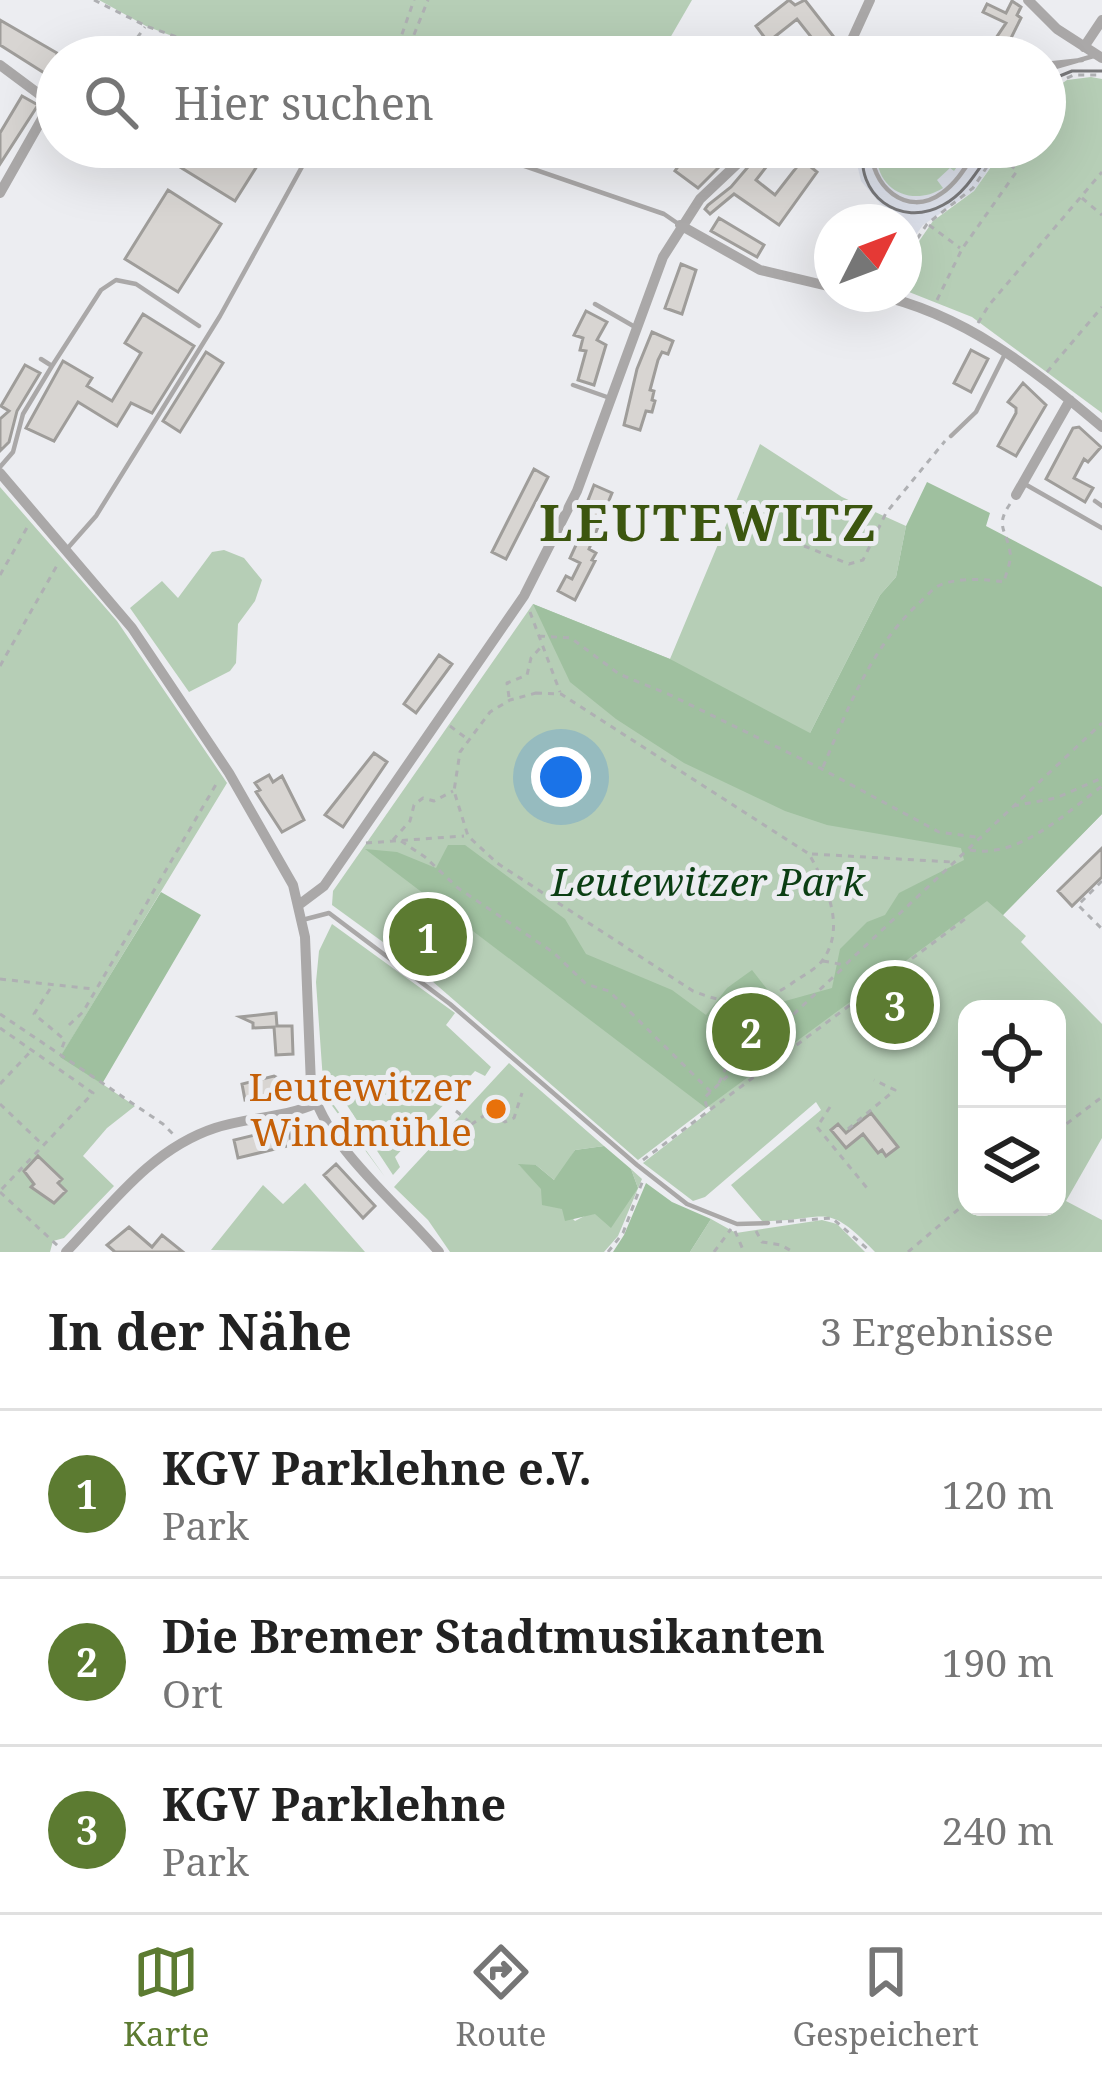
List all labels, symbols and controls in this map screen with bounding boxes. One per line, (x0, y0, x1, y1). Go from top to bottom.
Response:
search box (36, 36, 1066, 168)
icon: search (78, 69, 144, 135)
text: Hier suchen (174, 72, 434, 133)
north arrow (814, 204, 922, 312)
district label: LEUTEWITZ (539, 486, 879, 556)
your location (531, 747, 591, 807)
park label: Leutewitzer Park (550, 854, 866, 907)
pin: 1 (389, 892, 467, 982)
pin: 3 (856, 960, 934, 1050)
pin: 2 (712, 987, 790, 1077)
map controls (958, 1000, 1066, 1216)
button: locate (958, 1000, 1066, 1108)
place label: Leutewitzer Windmühle (248, 1059, 472, 1157)
marker: Leutewitzer Windmühle (483, 1096, 509, 1122)
button: layers (958, 1108, 1066, 1216)
text: In der Nähe (48, 1295, 352, 1365)
text: 3 Ergebnisse (820, 1304, 1054, 1357)
text: KGV Parklehne e.V. (162, 1437, 592, 1498)
text: 1 (76, 1467, 98, 1520)
text: 120 m (942, 1467, 1054, 1520)
text: Park (162, 1498, 249, 1551)
text: Die Bremer Stadtmusikanten (162, 1605, 825, 1666)
text: 2 (76, 1635, 98, 1688)
text: 190 m (942, 1635, 1054, 1688)
text: Ort (162, 1666, 223, 1719)
text: KGV Parklehne (162, 1773, 506, 1834)
text: 3 (76, 1803, 98, 1856)
text: 240 m (942, 1803, 1054, 1856)
text: Park (162, 1834, 249, 1887)
tab: Karte (123, 1939, 209, 2056)
tab: Route (455, 1939, 546, 2056)
tab: Gespeichert (792, 1939, 979, 2056)

